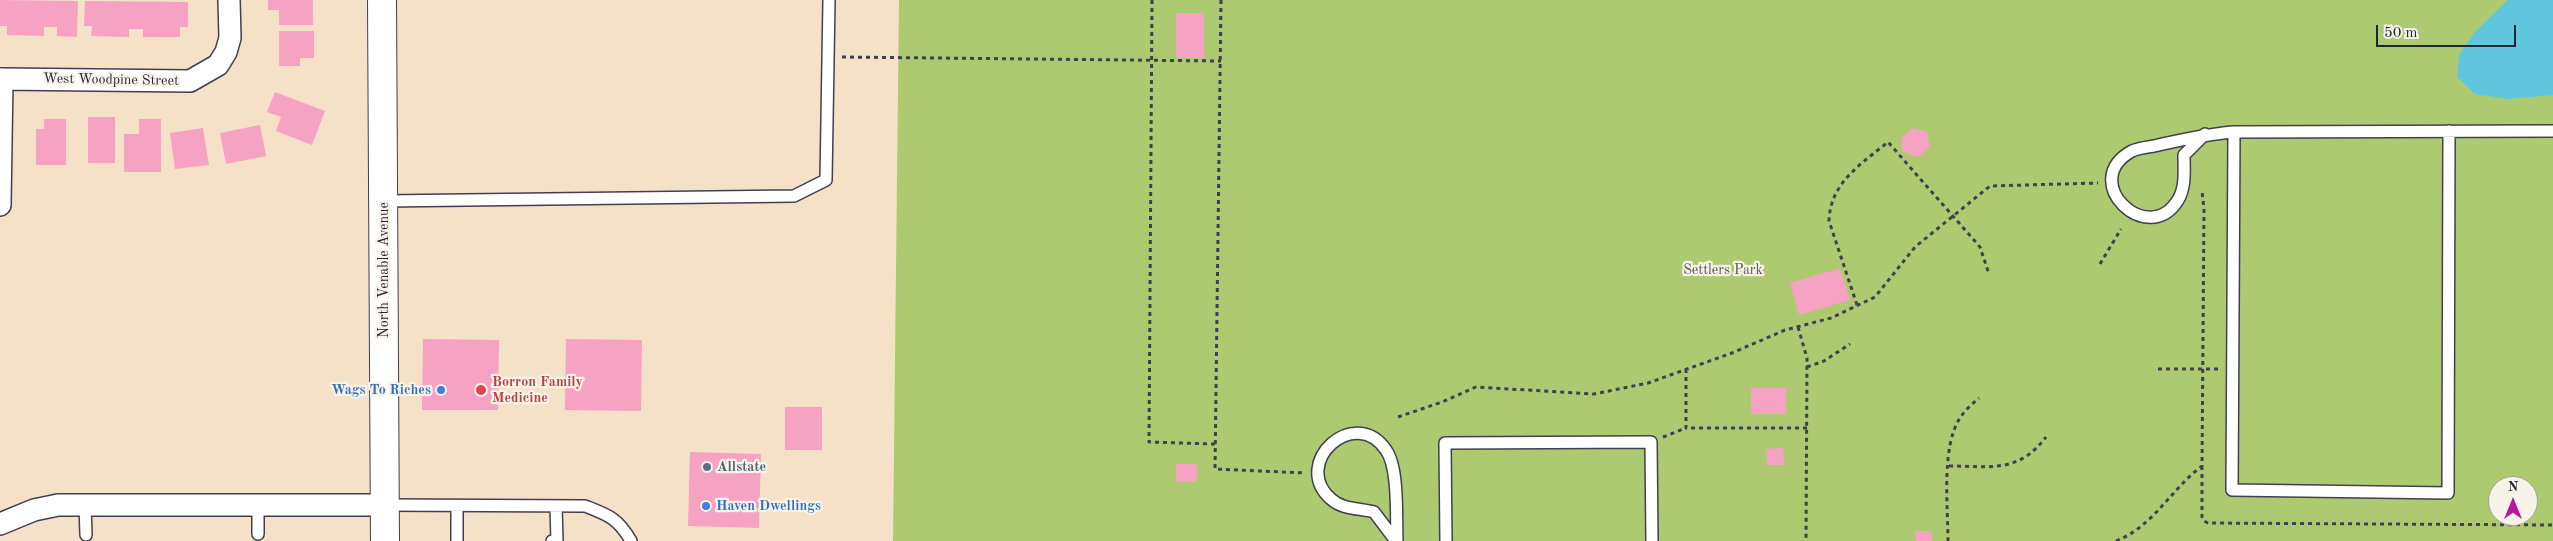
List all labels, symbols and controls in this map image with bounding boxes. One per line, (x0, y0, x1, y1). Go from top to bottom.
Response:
scale bar (2378, 15, 2518, 47)
text: 50 m (2384, 26, 2418, 41)
street label: West Woodpine Street (43, 70, 179, 90)
street label: North Venable Avenue (376, 202, 392, 338)
park label: Settlers Park (1683, 262, 1763, 278)
place label: Borron Family Medicine (492, 374, 583, 407)
place label: Wags To Riches (331, 382, 431, 398)
marker: Borron Family Medicine (474, 383, 488, 397)
marker: Wags To Riches (435, 384, 447, 396)
place label: Allstate (717, 459, 766, 475)
marker: Allstate (701, 461, 713, 473)
north arrow (2488, 476, 2538, 526)
text: N (2508, 480, 2518, 494)
place label: Haven Dwellings (716, 498, 821, 514)
marker: Haven Dwellings (700, 500, 712, 512)

